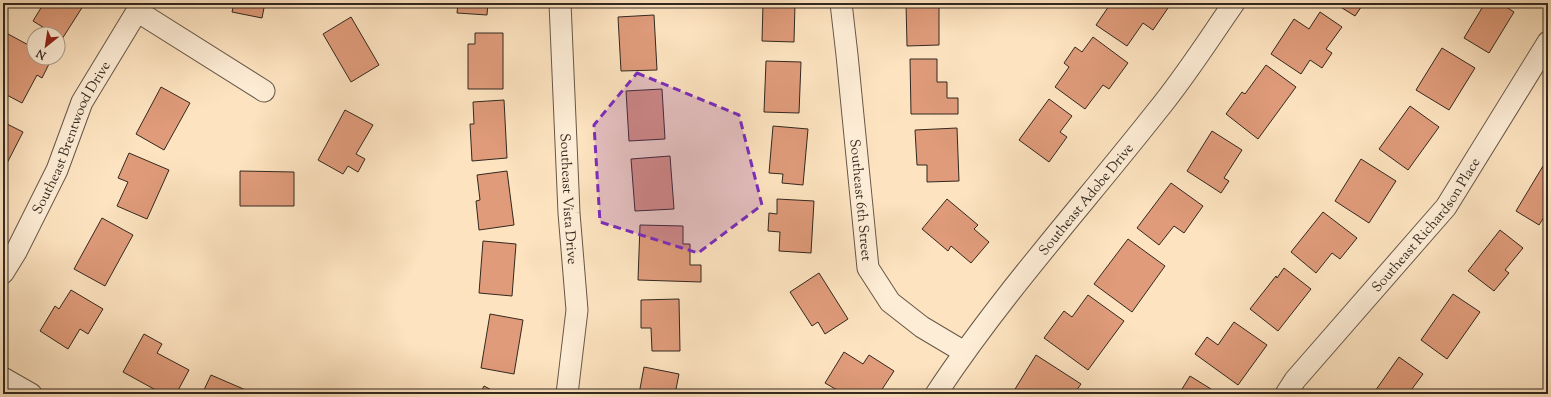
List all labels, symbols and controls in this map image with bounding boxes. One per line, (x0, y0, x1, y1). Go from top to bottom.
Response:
north arrow (26, 26, 66, 66)
text: N (34, 45, 50, 63)
street label: Southeast Brentwood Drive (28, 58, 116, 218)
street label: Southeast Vista Drive (554, 133, 581, 265)
street label: Southeast 6th Street (843, 138, 875, 262)
street label: Southeast Adobe Drive (1035, 140, 1139, 261)
street label: Southeast Richardson Place (1368, 154, 1486, 297)

